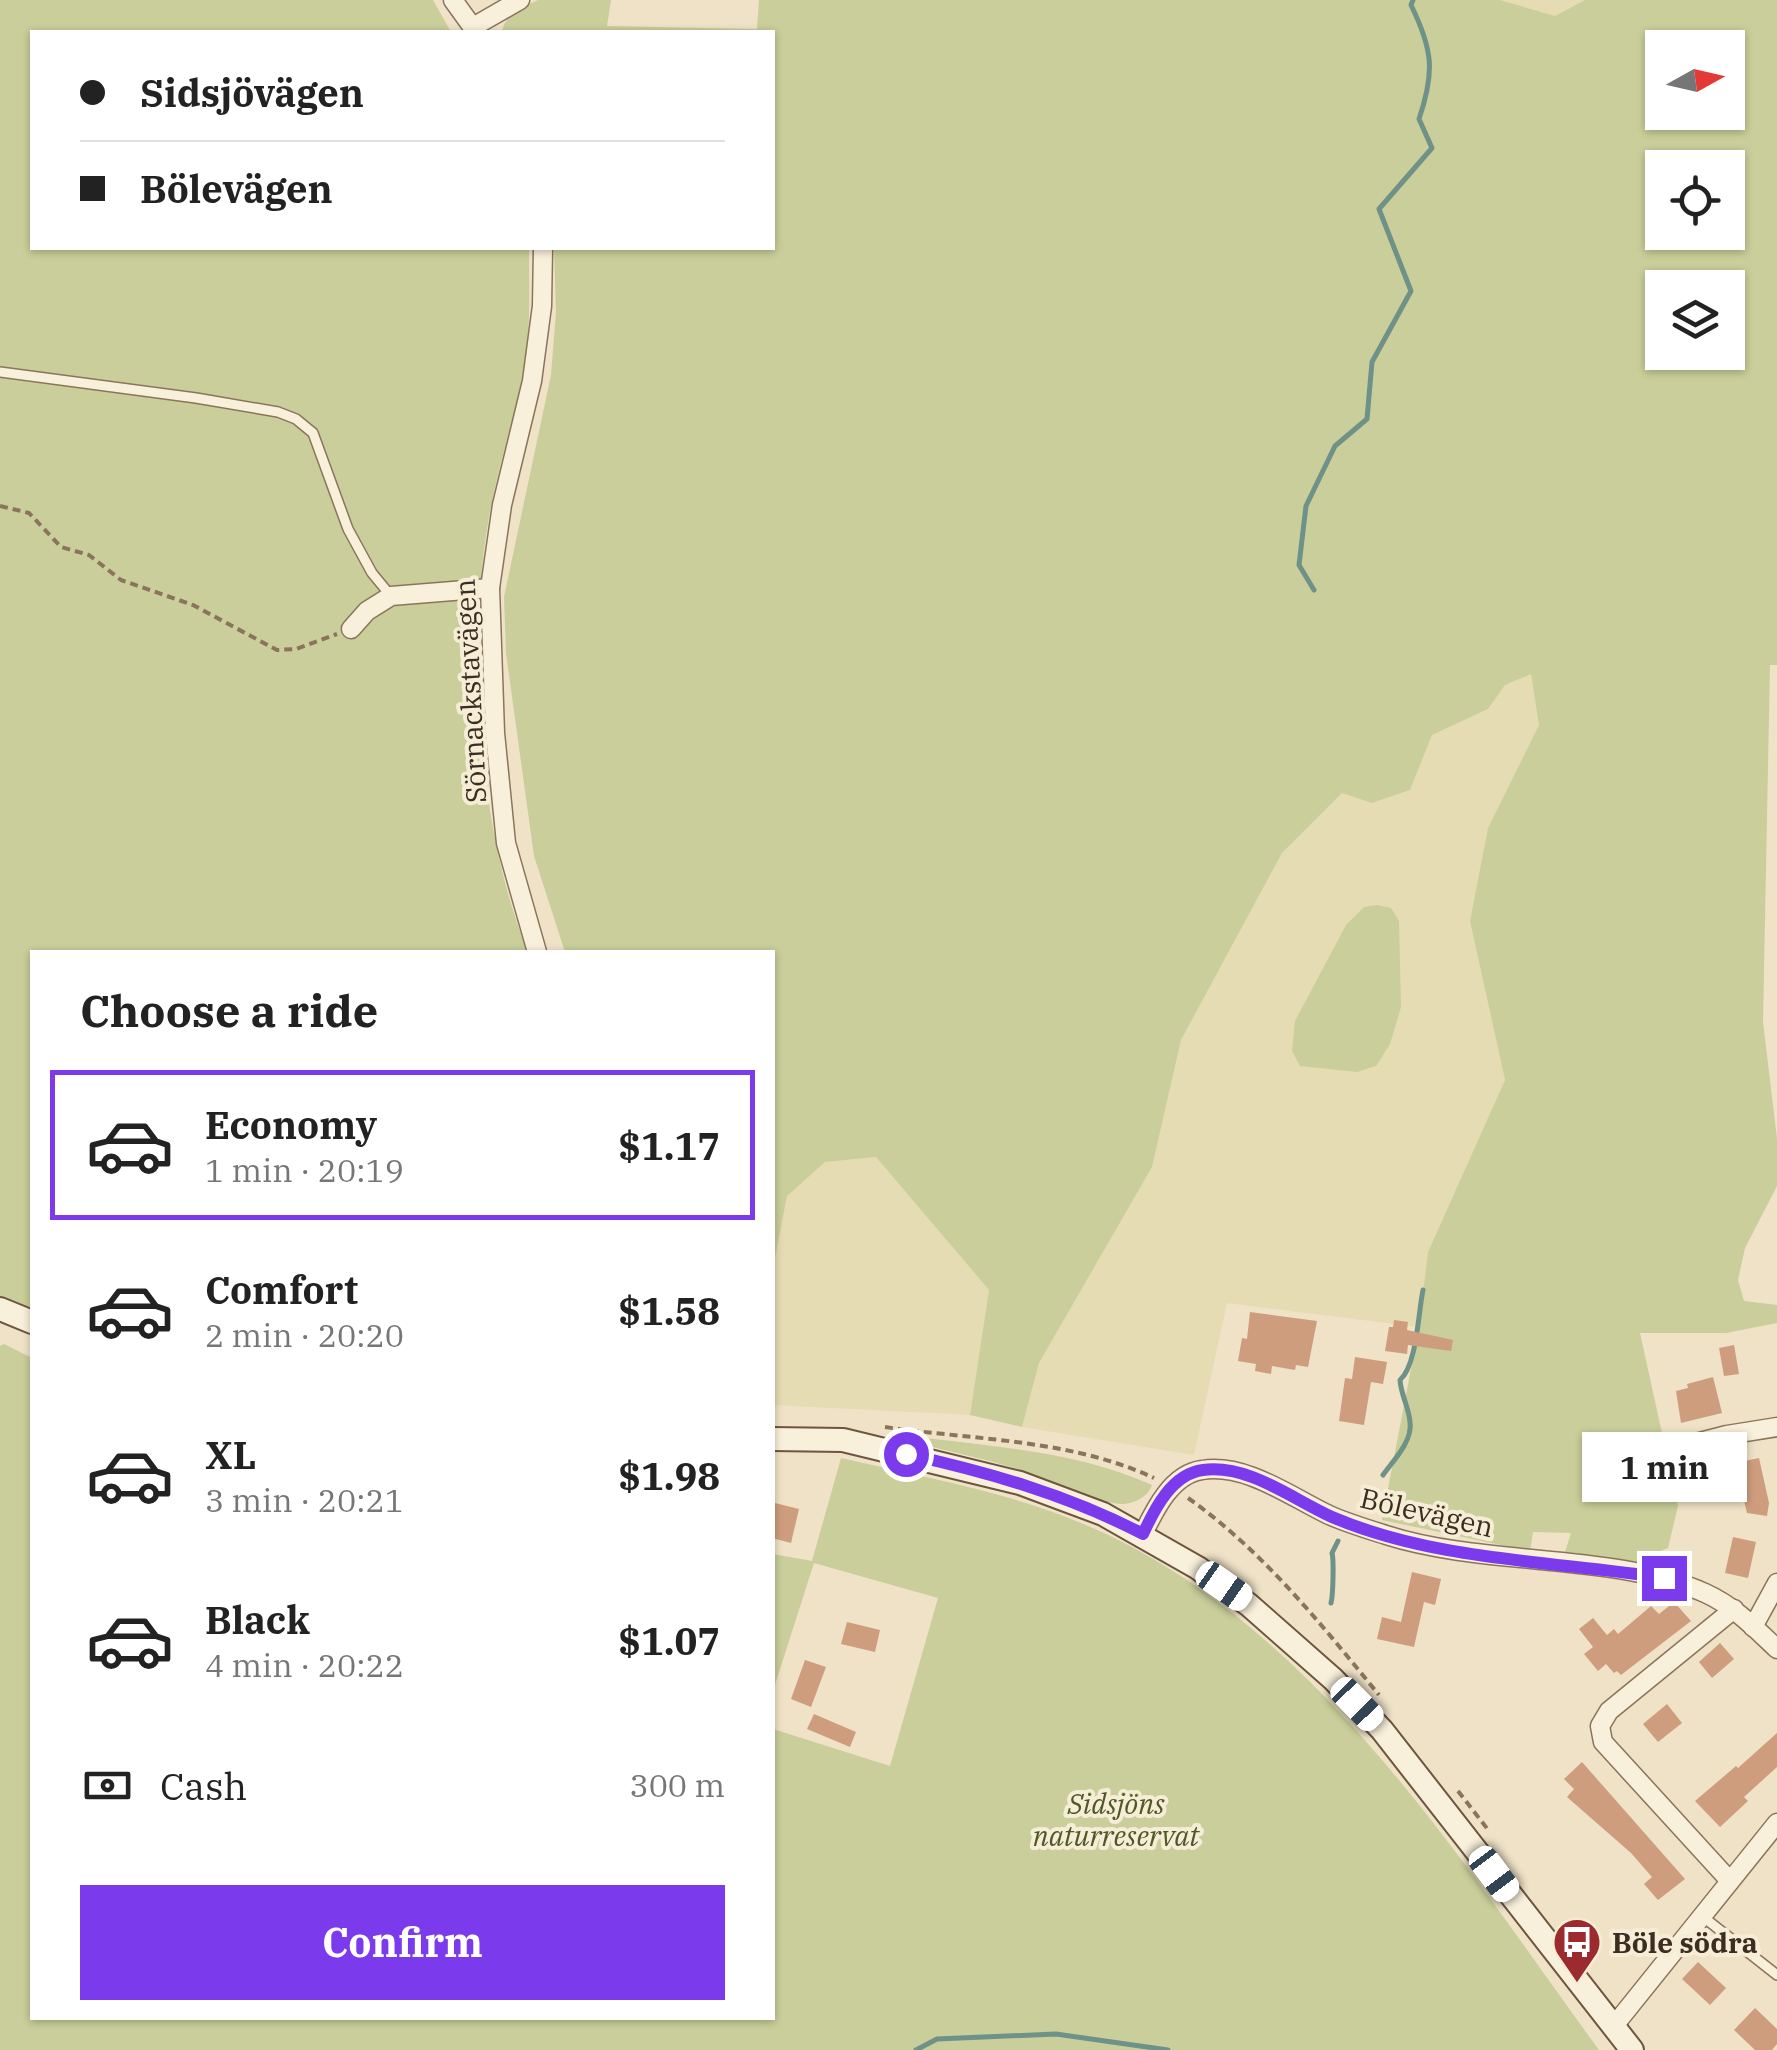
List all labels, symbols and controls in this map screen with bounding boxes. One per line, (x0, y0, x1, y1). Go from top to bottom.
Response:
north arrow (1645, 30, 1745, 130)
map controls (1645, 30, 1745, 370)
text: Sidsjövägen (140, 68, 364, 117)
button: locate (1645, 150, 1745, 250)
text: Bölevägen (140, 164, 333, 213)
button: layers (1645, 270, 1745, 370)
street label: Sörnackstavägen (446, 578, 494, 804)
text: Choose a ride (80, 981, 378, 1039)
icon: car (85, 1100, 175, 1190)
text: Economy (205, 1100, 377, 1149)
text: $1.17 (618, 1121, 720, 1170)
text: 1 min · 20:19 (205, 1149, 404, 1191)
icon: car (85, 1265, 175, 1355)
text: Comfort (205, 1265, 358, 1314)
text: $1.58 (618, 1286, 720, 1335)
text: 2 min · 20:20 (205, 1314, 404, 1356)
icon: car (85, 1430, 175, 1520)
text: XL (205, 1430, 256, 1479)
route start (884, 1432, 929, 1477)
callout: 1 min (1582, 1433, 1746, 1503)
text: 1 min (1620, 1446, 1709, 1488)
text: $1.98 (618, 1451, 720, 1500)
text: 3 min · 20:21 (205, 1479, 404, 1521)
street label: Bölevägen (1357, 1479, 1497, 1545)
route end (1642, 1556, 1687, 1601)
car (1191, 1557, 1257, 1615)
icon: car (85, 1595, 175, 1685)
text: Black (205, 1595, 310, 1644)
text: $1.07 (618, 1616, 720, 1665)
text: 4 min · 20:22 (205, 1644, 404, 1686)
car (1325, 1672, 1389, 1736)
icon: cash (80, 1758, 135, 1813)
text: Cash (160, 1761, 247, 1810)
text: 300 m (629, 1764, 725, 1806)
park label: Sidsjöns naturreservat (1033, 1785, 1200, 1854)
car (1464, 1841, 1524, 1907)
button: Confirm (80, 1885, 725, 2000)
bus stop icon: Böle södra (1551, 1916, 1603, 1984)
place label: Böle södra (1612, 1924, 1758, 1961)

